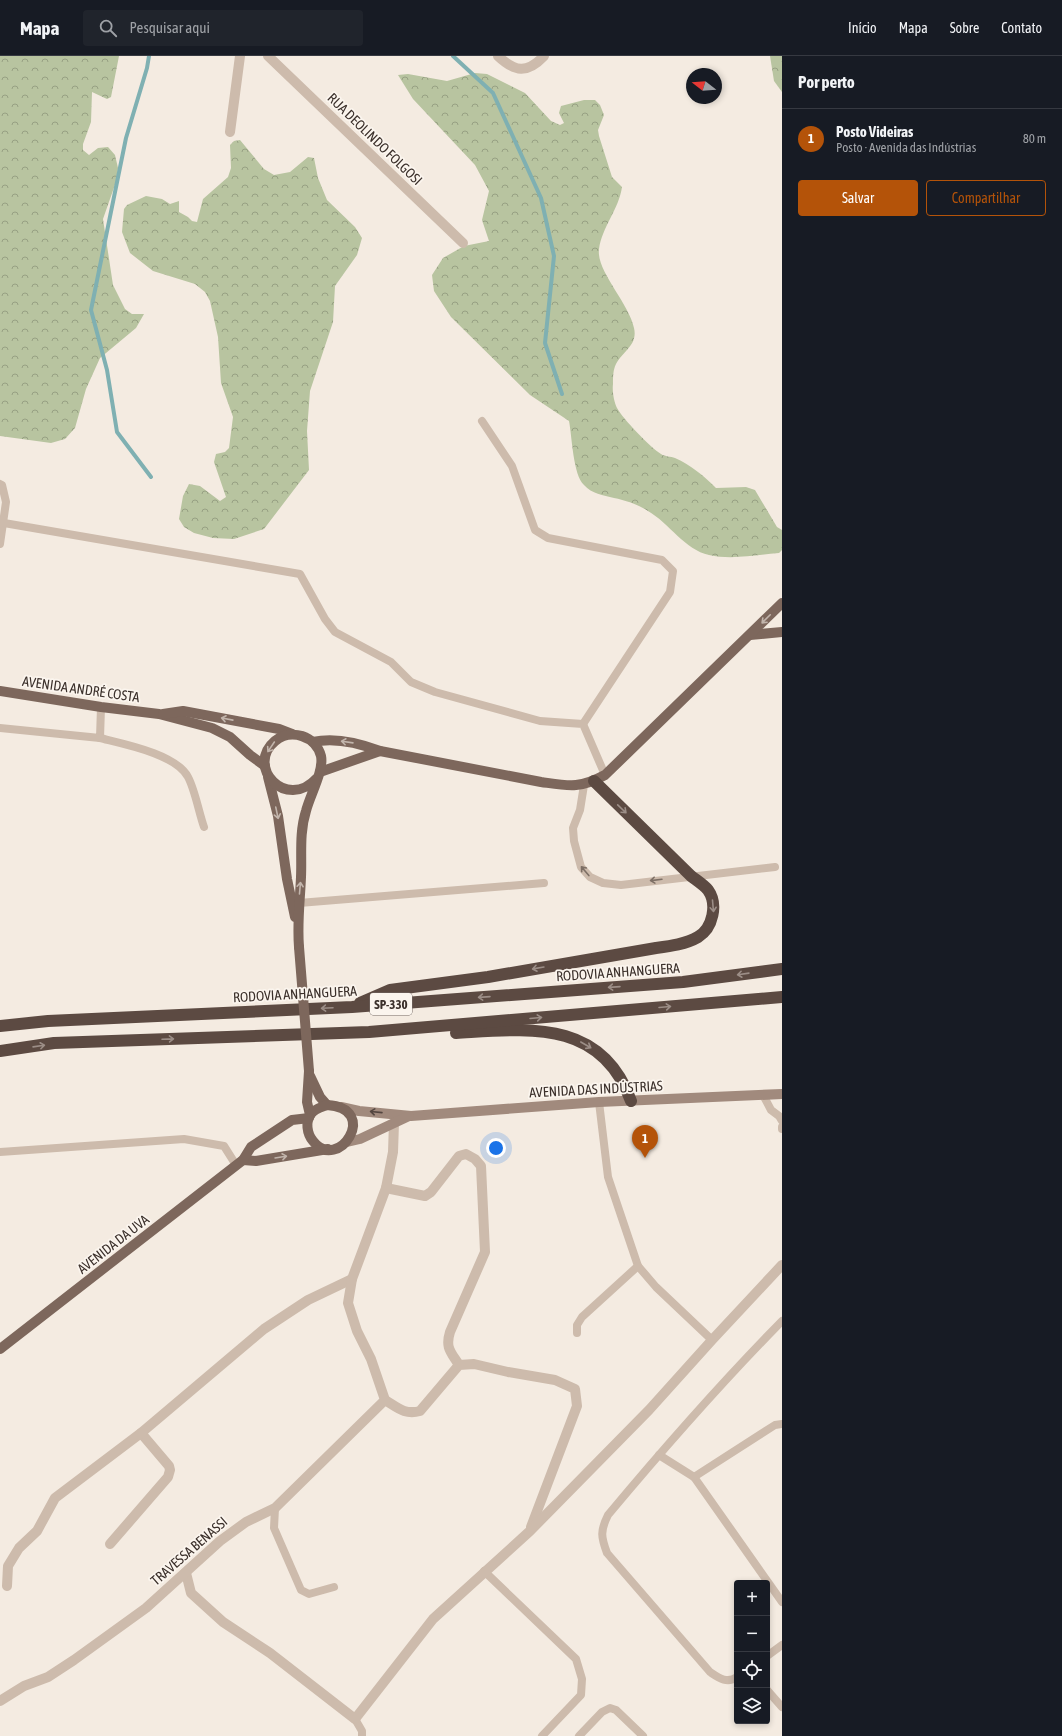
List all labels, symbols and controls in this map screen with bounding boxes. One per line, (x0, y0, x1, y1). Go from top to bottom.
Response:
search box (83, 10, 363, 46)
text: Mapa (20, 17, 59, 39)
icon: search (97, 17, 119, 39)
text: Pesquisar aqui (129, 19, 210, 36)
text: Início (848, 20, 877, 36)
text: Mapa (899, 20, 928, 36)
text: Sobre (950, 20, 979, 36)
text: Contato (1001, 20, 1042, 36)
north arrow (686, 68, 722, 104)
text: Por perto (798, 72, 855, 92)
street label: RUA DEOLINDO FOLGOSI (324, 90, 426, 188)
text: Posto Videiras (836, 123, 913, 140)
text: 1 (808, 131, 814, 146)
text: 80 m (1023, 131, 1046, 146)
text: Posto · Avenida das Indústrias (836, 140, 976, 155)
button: Salvar (798, 180, 918, 216)
button: Compartilhar (926, 180, 1046, 216)
one-way arrow (761, 614, 771, 624)
street label: AVENIDA ANDRÉ COSTA (21, 673, 141, 705)
one-way arrow (221, 715, 234, 723)
one-way arrow (341, 738, 354, 746)
one-way arrow (267, 741, 275, 752)
one-way arrow (617, 804, 627, 813)
one-way arrow (273, 806, 281, 819)
one-way arrow (581, 866, 590, 877)
one-way arrow (650, 877, 663, 884)
one-way arrow (297, 882, 304, 895)
one-way arrow (709, 899, 716, 912)
street label: RODOVIA ANHANGUERA (556, 960, 681, 984)
one-way arrow (532, 965, 545, 973)
one-way arrow (737, 970, 750, 978)
street label: RODOVIA ANHANGUERA (233, 983, 357, 1005)
one-way arrow (608, 984, 621, 991)
road number: SP-330 (370, 993, 412, 1015)
one-way arrow (478, 993, 491, 1000)
one-way arrow (658, 1003, 671, 1011)
one-way arrow (321, 1004, 334, 1011)
one-way arrow (529, 1014, 542, 1022)
one-way arrow (161, 1036, 174, 1043)
one-way arrow (32, 1042, 45, 1049)
one-way arrow (580, 1042, 592, 1050)
street label: AVENIDA DAS INDÚSTRIAS (529, 1078, 663, 1100)
one-way arrow (370, 1109, 383, 1116)
pin: 1 (632, 1125, 658, 1158)
your location (486, 1138, 506, 1158)
one-way arrow (274, 1153, 287, 1161)
street label: AVENIDA DA UVA (74, 1211, 152, 1277)
street label: TRAVESSA BENASSI (147, 1513, 231, 1589)
map controls (734, 1580, 770, 1724)
button: + (734, 1580, 770, 1616)
button: − (734, 1616, 770, 1652)
button: locate (734, 1652, 770, 1688)
button: layers (734, 1688, 770, 1724)

